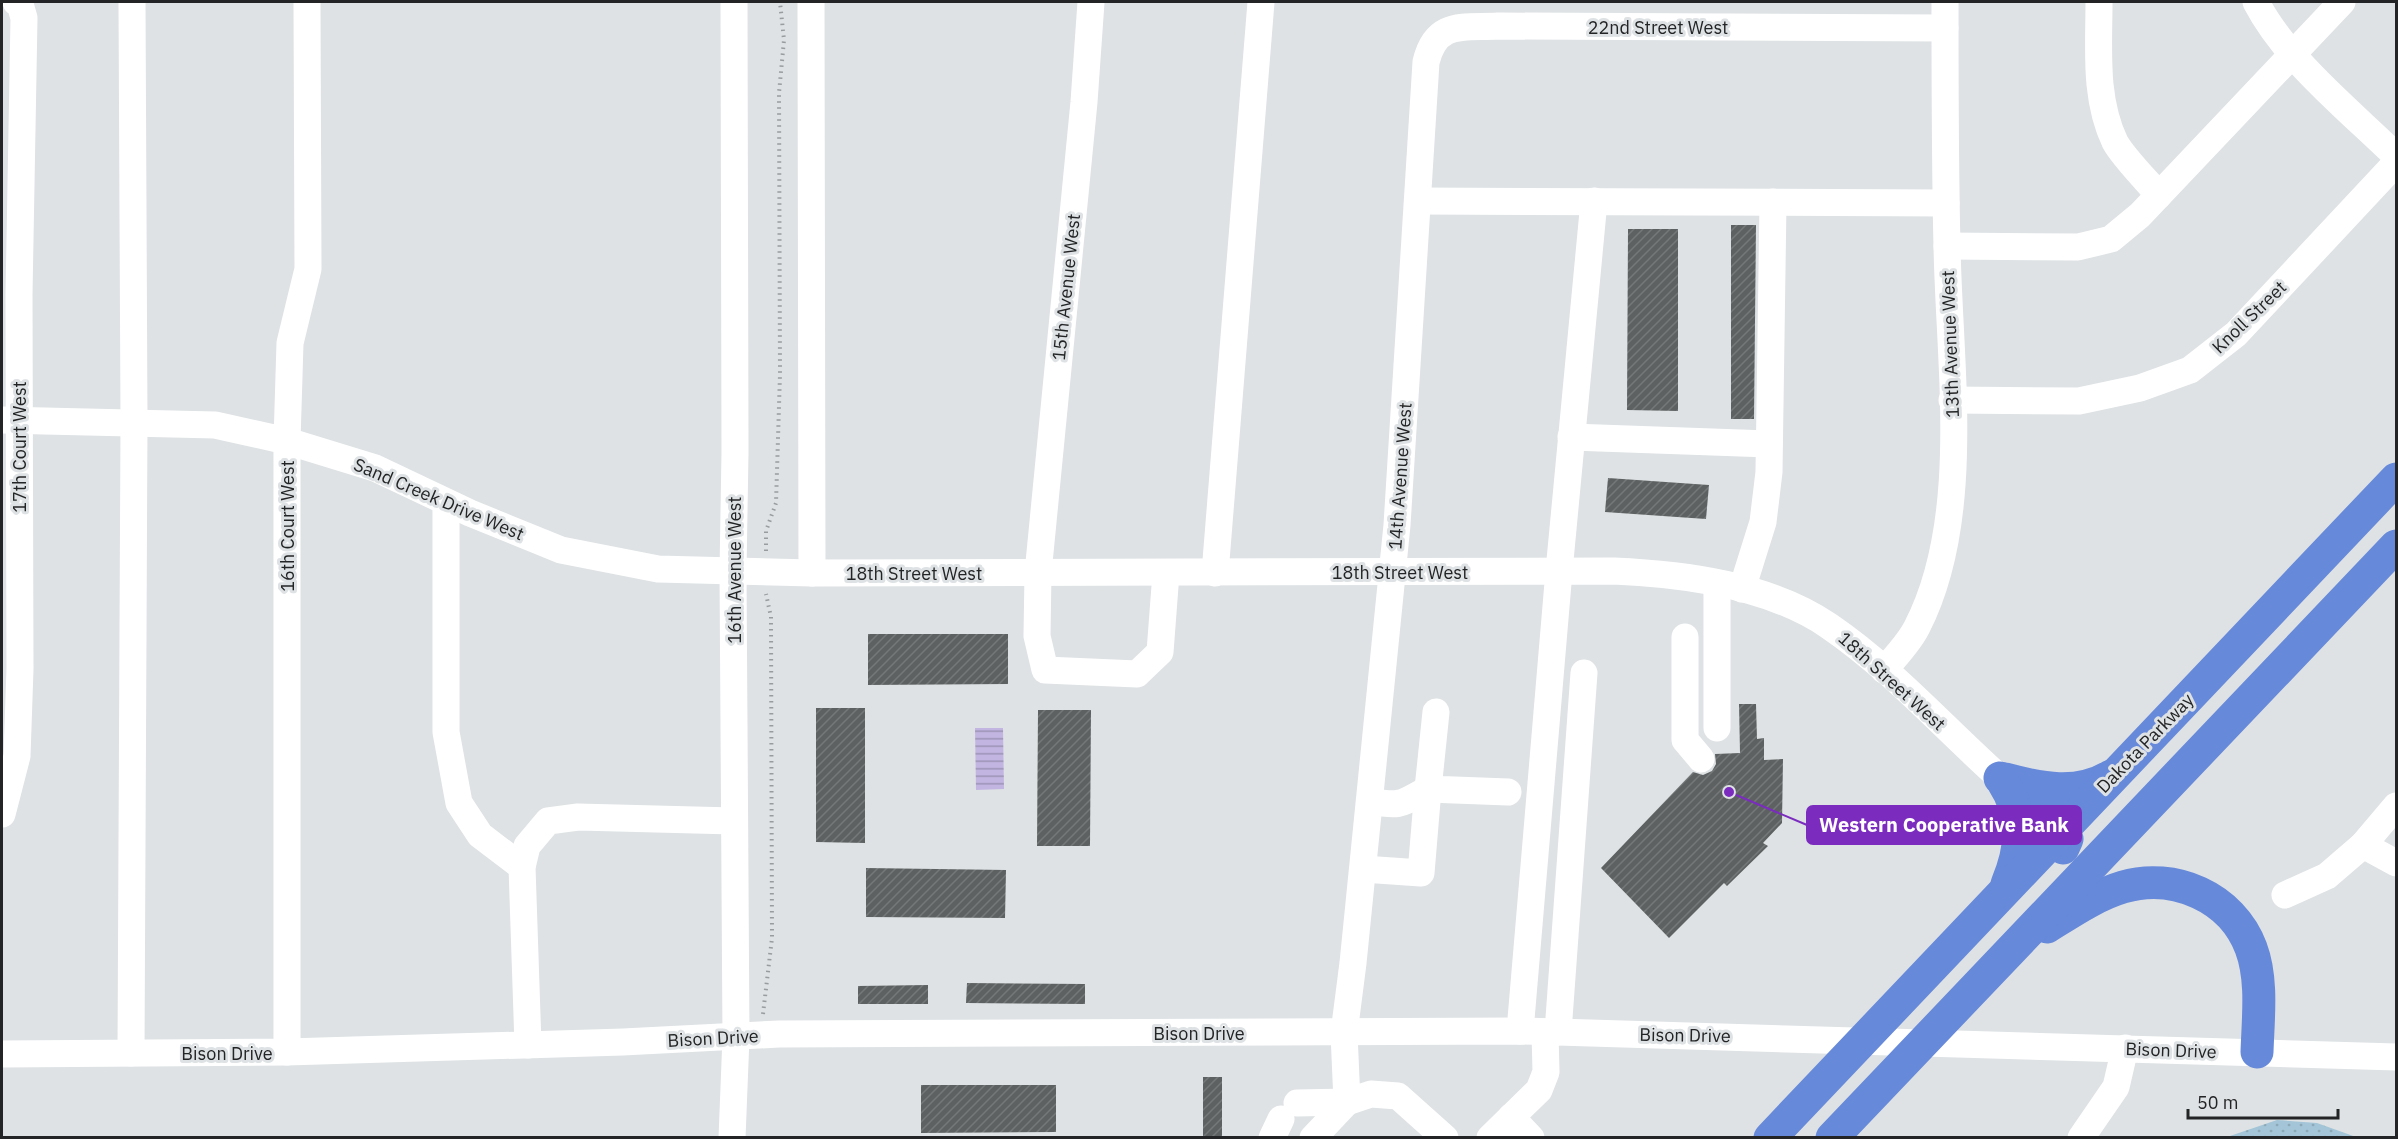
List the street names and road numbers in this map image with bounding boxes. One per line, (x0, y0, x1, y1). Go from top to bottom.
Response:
street label: 22nd Street West (1588, 16, 1728, 39)
street label: 15th Avenue West (1047, 213, 1085, 361)
street label: 13th Avenue West (1936, 270, 1964, 418)
street label: Knoll Street (2207, 276, 2291, 358)
street label: 17th Court West (8, 381, 31, 513)
street label: 14th Avenue West (1383, 402, 1417, 550)
street label: Sand Creek Drive West (350, 453, 528, 545)
street label: 16th Court West (276, 460, 299, 592)
street label: 16th Avenue West (723, 496, 746, 644)
street label: 18th Street West (1332, 561, 1468, 584)
street label: 18th Street West (846, 562, 982, 585)
street label: 18th Street West (1834, 627, 1950, 735)
street label: Dakota Parkway (2092, 688, 2198, 798)
street label: Bison Drive (1153, 1022, 1245, 1045)
street label: Bison Drive (1639, 1023, 1731, 1047)
street label: Bison Drive (667, 1024, 759, 1052)
street label: Bison Drive (2125, 1037, 2217, 1063)
street label: Bison Drive (181, 1042, 273, 1065)

